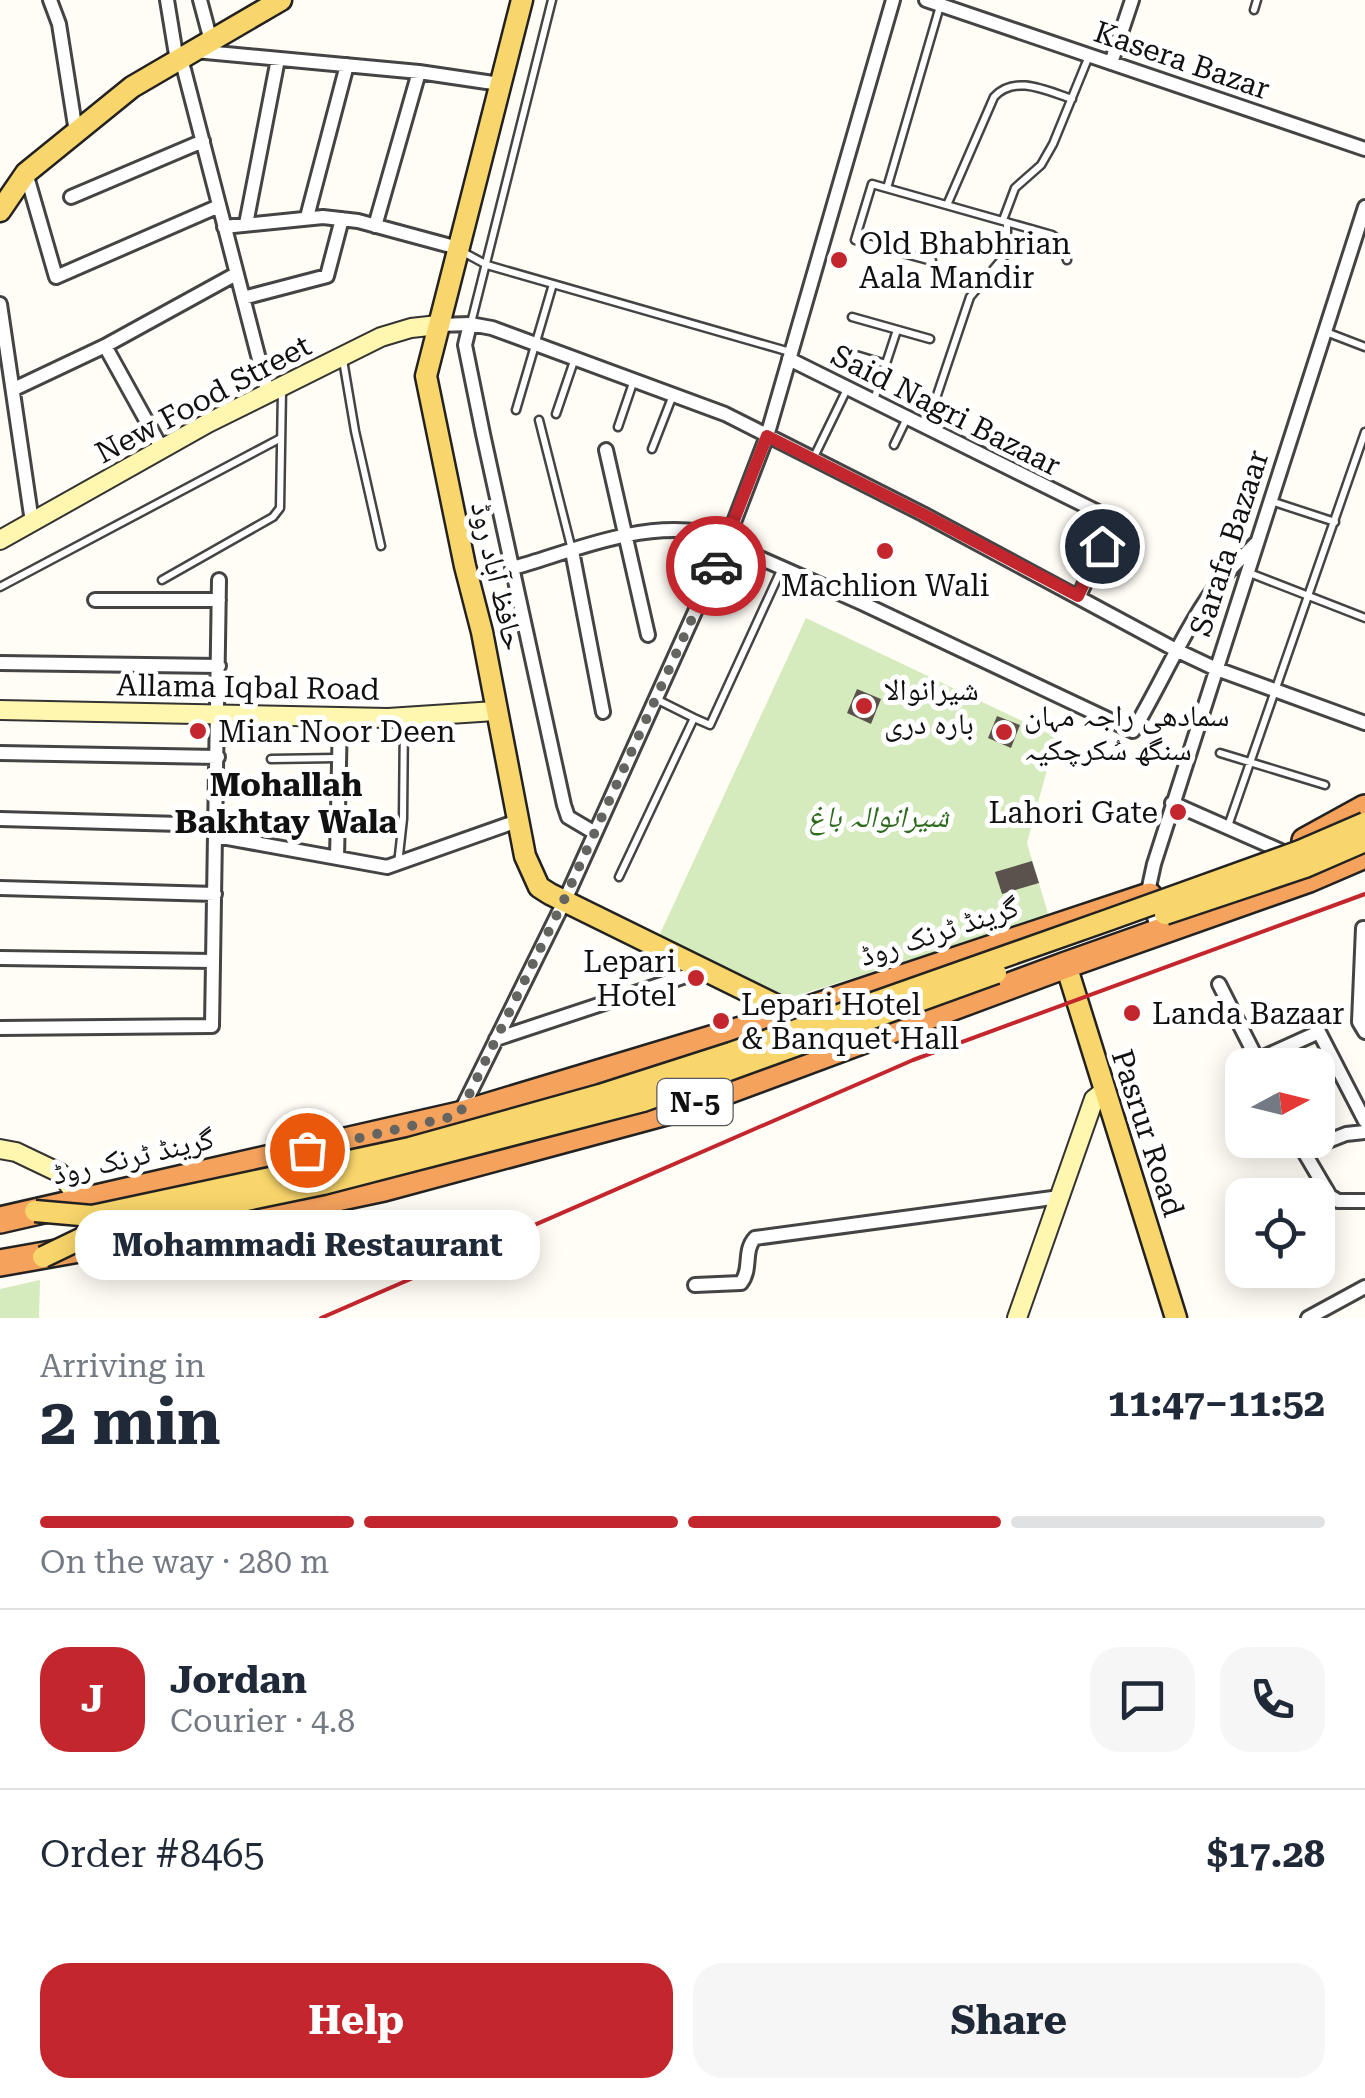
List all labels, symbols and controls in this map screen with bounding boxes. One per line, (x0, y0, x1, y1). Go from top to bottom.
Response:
street label: Kasera Bazar (1090, 14, 1274, 106)
place label: Old Bhabhrian Aala Mandir (859, 226, 1071, 295)
marker: Old Bhabhrian Aala Mandir (828, 249, 850, 271)
street label: New Food Street (89, 328, 317, 470)
street label: Said Nagri Bazaar (825, 337, 1067, 483)
street label: Sarafa Bazaar (1182, 446, 1276, 640)
street label: حافظ آباد روڈ (464, 498, 532, 654)
pin (1060, 504, 1145, 589)
courier (666, 516, 766, 616)
icon: home (1075, 519, 1130, 574)
icon: car (689, 539, 744, 594)
marker: Machlion Wali (874, 540, 896, 562)
place label: Machlion Wali (781, 568, 989, 603)
street label: Allama Iqbal Road (116, 667, 380, 707)
place label: شیرانوالا بارہ دری (884, 672, 979, 742)
marker: شیرانوالا بارہ دری (853, 695, 875, 717)
place label: سمادھی راجہ مہان سنگھ سُکرچکیہ (1024, 698, 1230, 767)
place label: Mian Noor Deen (218, 714, 456, 749)
marker: Mian Noor Deen (187, 720, 209, 742)
marker: سمادھی راجہ مہان سنگھ سُکرچکیہ (993, 721, 1015, 743)
district label: Mohallah Bakhtay Wala (175, 766, 398, 841)
place label: Lahori Gate (988, 795, 1158, 830)
park label: شیرانوالہ باغ (807, 799, 950, 836)
marker: Lahori Gate (1167, 801, 1189, 823)
street label: گرینڈ ٹرنک روڈ (855, 889, 1023, 973)
place label: Lepari Hotel (583, 944, 676, 1013)
marker: Lepari Hotel (685, 967, 707, 989)
place label: Lepari Hotel & Banquet Hall (741, 987, 959, 1056)
place label: Landa Bazaar (1152, 996, 1344, 1031)
marker: Landa Bazaar (1121, 1002, 1143, 1024)
marker: Lepari Hotel & Banquet Hall (710, 1010, 732, 1032)
street label: Pasrur Road (1105, 1045, 1191, 1221)
north arrow (1225, 1048, 1335, 1158)
map controls (1225, 1048, 1335, 1288)
road number: N-5 (658, 1079, 732, 1125)
pin (265, 1108, 350, 1193)
street label: گرینڈ ٹرنک روڈ (49, 1120, 217, 1192)
icon: bag (280, 1123, 335, 1178)
button: locate (1225, 1178, 1335, 1288)
callout: Mohammadi Restaurant (74, 1210, 540, 1280)
text: Mohammadi Restaurant (112, 1226, 503, 1264)
text: Arriving in (40, 1347, 205, 1385)
text: 11:47–11:52 (1108, 1381, 1325, 1425)
text: 2 min (40, 1384, 221, 1460)
text: On the way · 280 m (40, 1543, 329, 1581)
button: chat (1090, 1647, 1195, 1752)
button: phone (1220, 1647, 1325, 1752)
text: Jordan (170, 1658, 307, 1702)
text: J (81, 1677, 104, 1721)
text: Courier · 4.8 (170, 1702, 355, 1740)
text: Order #8465 (40, 1832, 265, 1876)
text: $17.28 (1207, 1832, 1325, 1876)
button: Help (40, 1963, 673, 2078)
button: Share (693, 1963, 1325, 2078)

